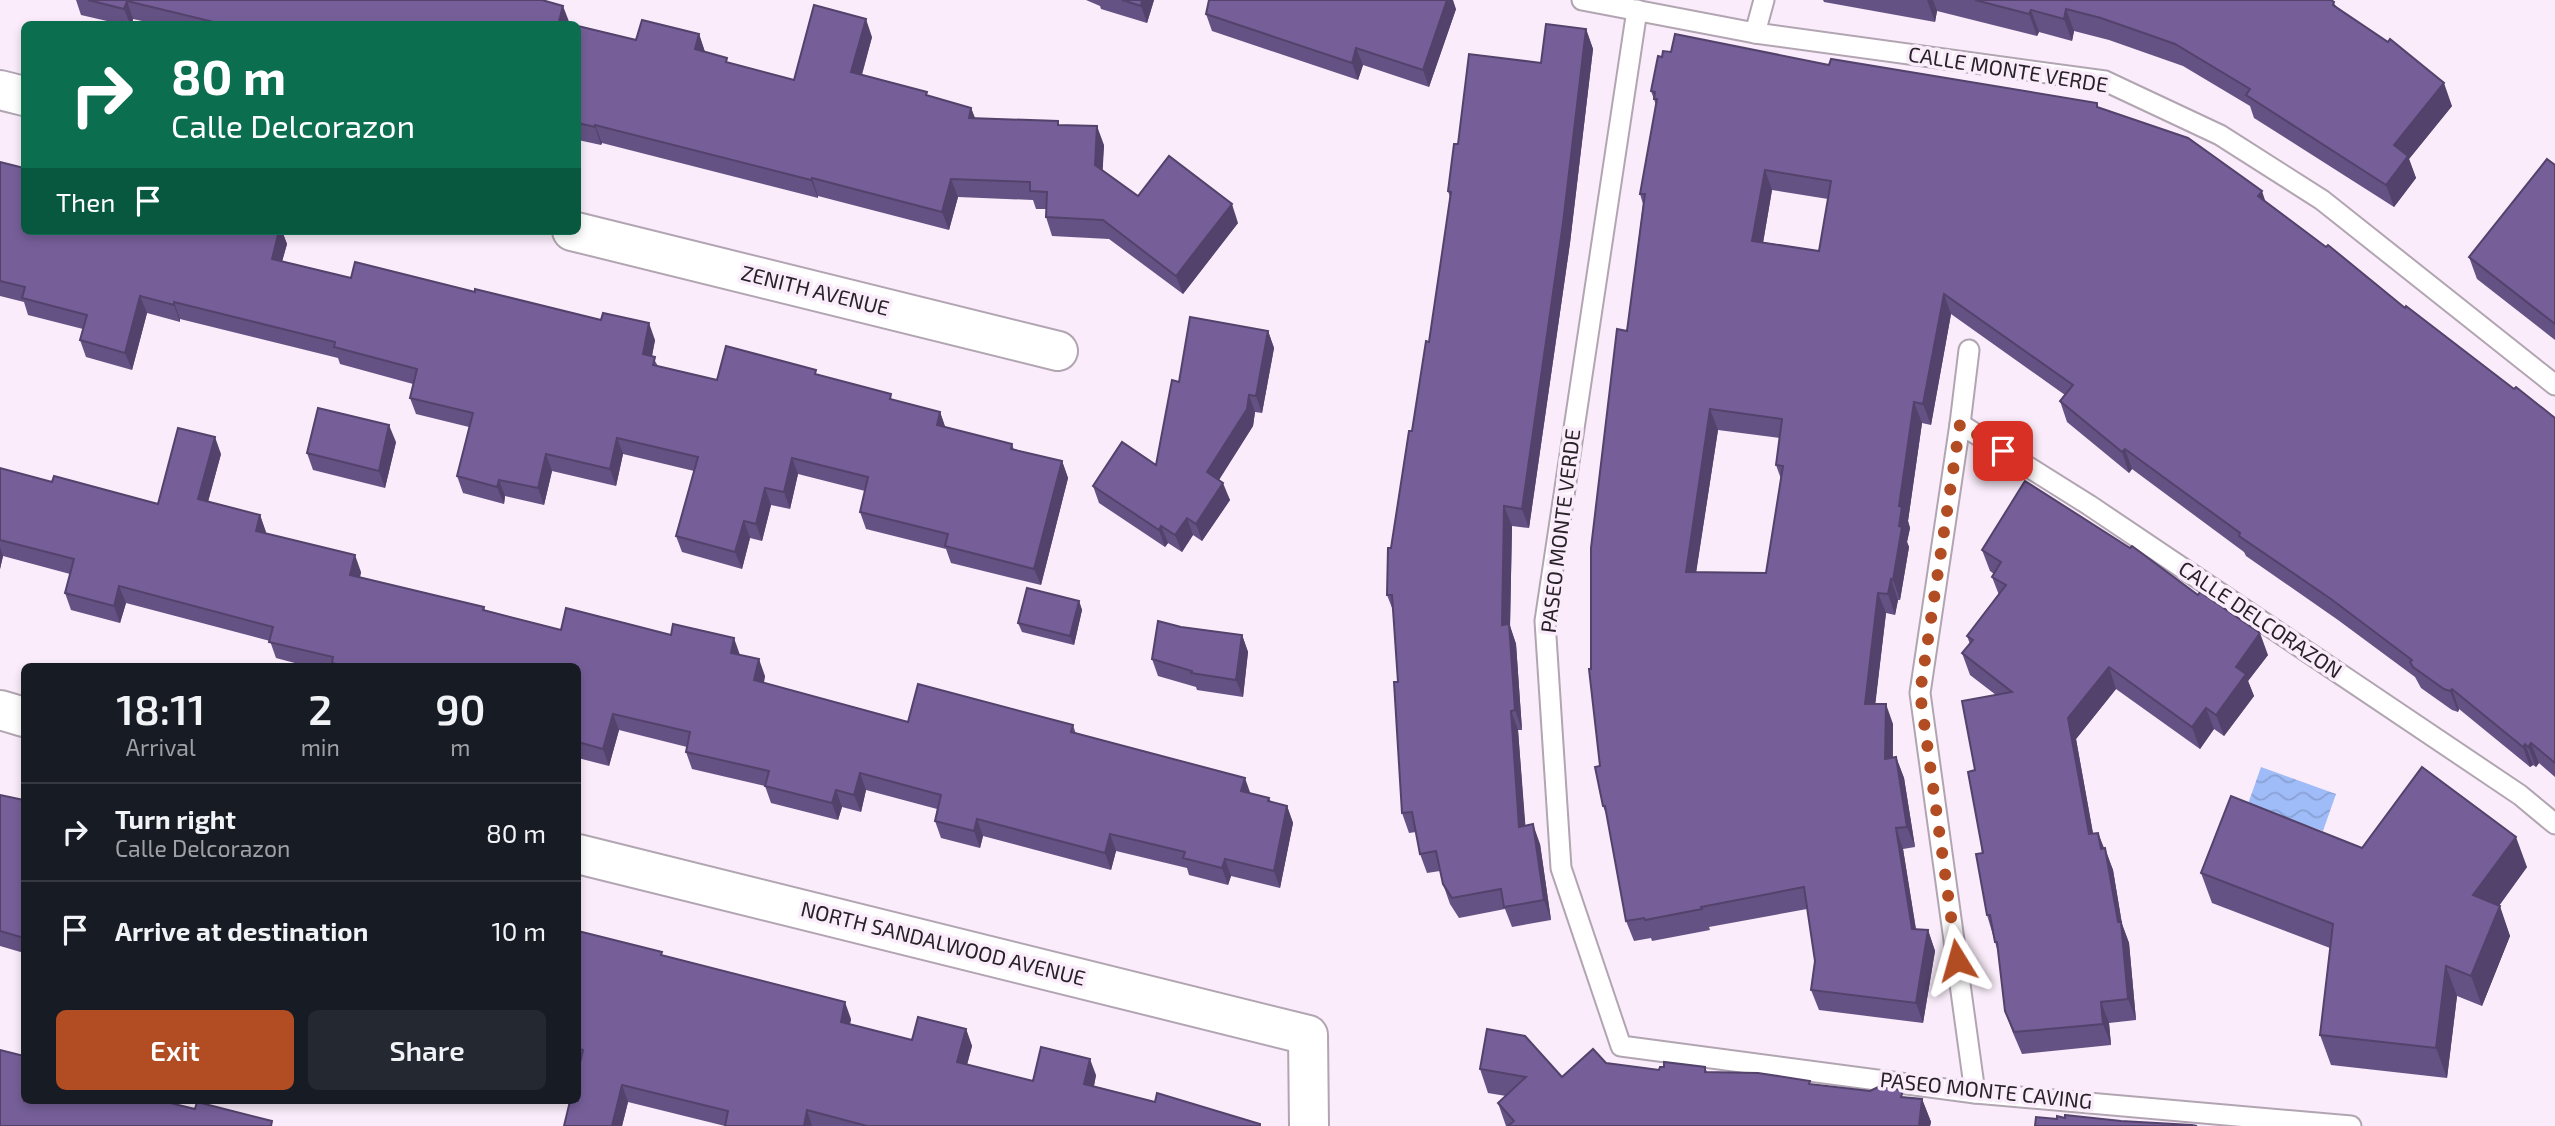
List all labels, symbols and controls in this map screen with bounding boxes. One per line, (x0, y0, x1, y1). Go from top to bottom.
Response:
street label: CALLE MONTE VERDE (1907, 40, 2110, 97)
text: 80 m (171, 46, 286, 105)
icon: right (56, 49, 147, 140)
text: Calle Delcorazon (171, 106, 415, 144)
icon: arrive (129, 182, 167, 220)
text: Then (56, 186, 115, 217)
street label: ZENITH AVENUE (739, 259, 892, 320)
pin (1973, 421, 2033, 481)
street label: PASEO MONTE VERDE (1535, 427, 1584, 634)
icon: arrive (1984, 432, 2022, 470)
street label: CALLE DELCORAZON (2174, 555, 2347, 683)
text: 18:11 (116, 683, 205, 733)
text: 2 (308, 683, 332, 733)
text: 90 (435, 683, 486, 733)
text: Arrival (126, 733, 196, 761)
text: min (301, 733, 340, 761)
text: m (450, 733, 470, 761)
text: Turn right (115, 803, 236, 834)
icon: right (56, 813, 94, 851)
text: 80 m (486, 817, 546, 848)
text: Calle Delcorazon (115, 834, 290, 862)
street label: NORTH SANDALWOOD AVENUE (798, 895, 1088, 990)
icon: arrive (56, 911, 94, 949)
text: Arrive at destination (115, 915, 368, 946)
text: 10 m (491, 915, 546, 946)
position arrow (1920, 923, 1994, 997)
button: Exit (56, 1010, 294, 1090)
button: Share (308, 1010, 546, 1090)
street label: PASEO MONTE CAVING (1879, 1066, 2094, 1113)

